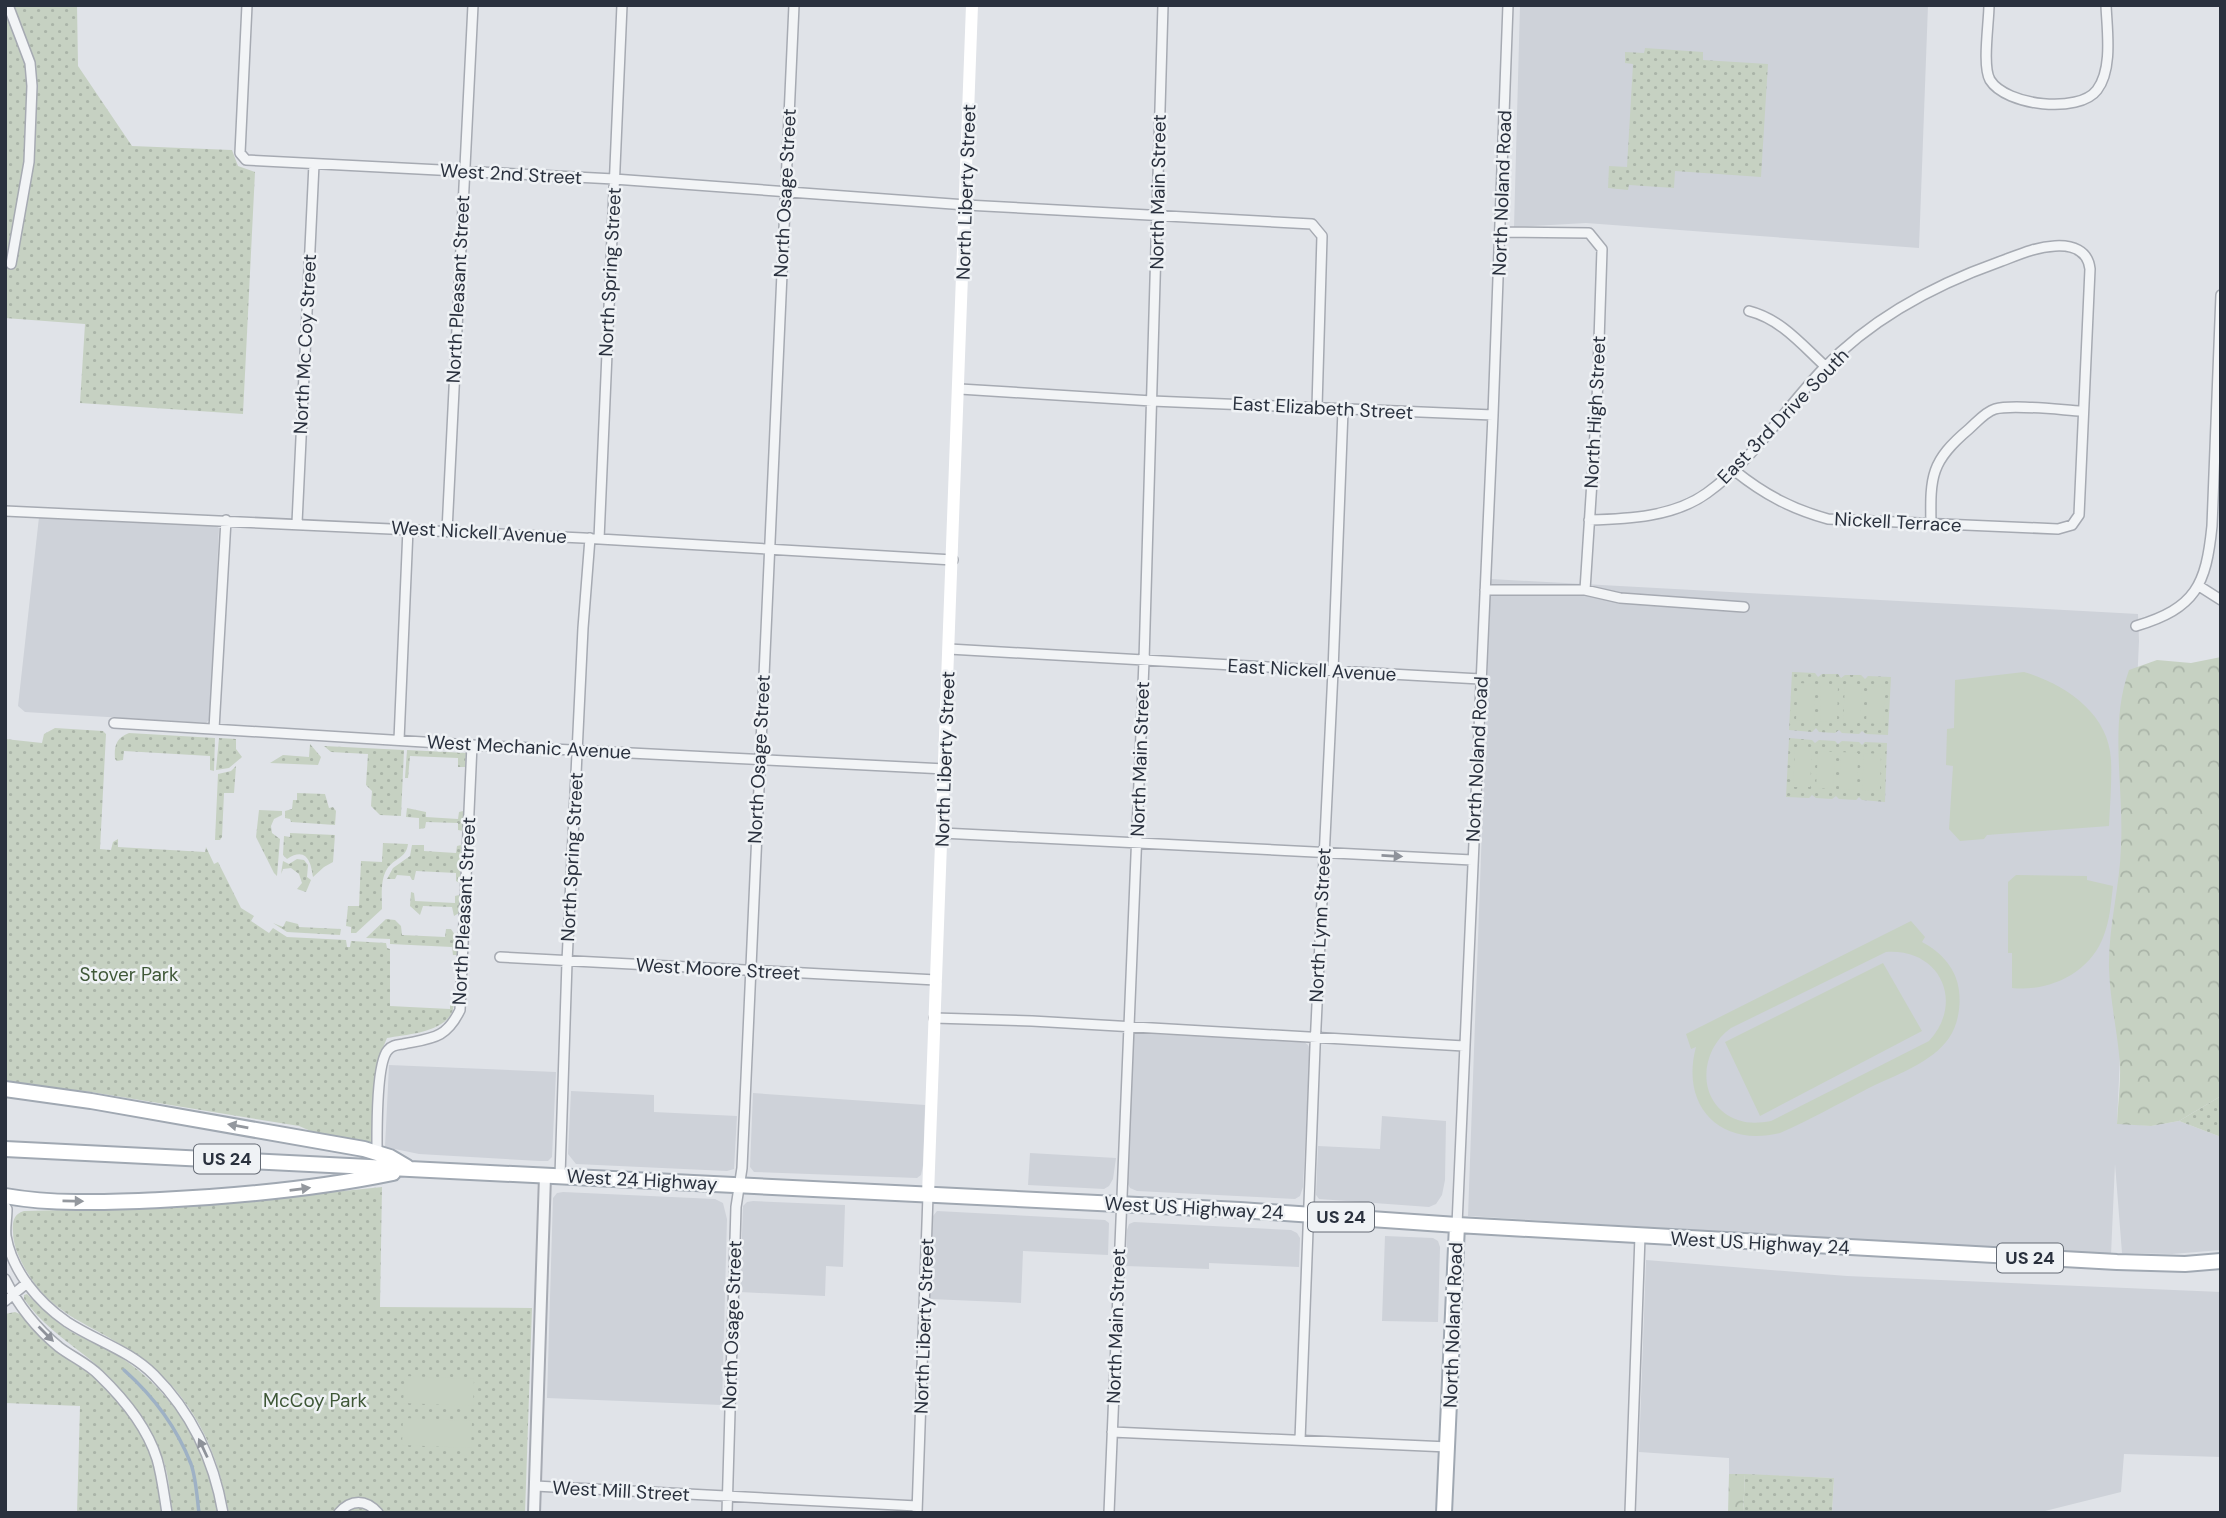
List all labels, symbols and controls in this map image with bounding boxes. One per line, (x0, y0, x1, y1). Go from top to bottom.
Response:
street label: North Liberty Street (950, 104, 982, 280)
street label: North Osage Street (768, 108, 802, 278)
street label: North Noland Road (1487, 110, 1517, 276)
street label: North Main Street (1144, 114, 1172, 270)
street label: West 2nd Street (439, 158, 583, 190)
street label: North Spring Street (593, 187, 627, 357)
street label: North Pleasant Street (441, 194, 475, 384)
street label: North Mc Coy Street (288, 253, 322, 435)
street label: North High Street (1579, 335, 1611, 489)
street label: East 3rd Drive South (1712, 343, 1854, 489)
street label: East Elizabeth Street (1232, 391, 1414, 425)
street label: Nickell Terrace (1834, 506, 1962, 538)
street label: West Nickell Avenue (390, 515, 568, 549)
street label: East Nickell Avenue (1227, 653, 1397, 687)
street label: North Liberty Street (929, 671, 961, 847)
street label: North Osage Street (742, 674, 776, 844)
street label: North Noland Road (1460, 675, 1494, 843)
street label: North Main Street (1125, 681, 1155, 837)
street label: West Mechanic Avenue (426, 729, 632, 765)
street label: North Spring Street (555, 772, 589, 942)
street label: North Pleasant Street (447, 816, 481, 1006)
street label: North Lynn Street (1303, 847, 1337, 1003)
one-way arrow (1381, 851, 1403, 862)
street label: West Moore Street (635, 952, 801, 986)
park label: Stover Park (80, 962, 179, 987)
one-way arrow (227, 1120, 249, 1131)
road number: US 24 (194, 1144, 260, 1174)
street label: West 24 Highway (566, 1164, 718, 1196)
one-way arrow (289, 1183, 311, 1194)
street label: West US Highway 24 (1104, 1191, 1284, 1225)
one-way arrow (62, 1196, 84, 1207)
road number: US 24 (1308, 1202, 1374, 1232)
street label: West US Highway 24 (1670, 1226, 1850, 1260)
street label: North Liberty Street (908, 1238, 940, 1414)
street label: North Osage Street (717, 1240, 747, 1410)
street label: North Noland Road (1438, 1242, 1468, 1408)
road number: US 24 (1997, 1244, 2063, 1273)
street label: North Main Street (1101, 1248, 1131, 1404)
one-way arrow (37, 1325, 54, 1342)
park label: McCoy Park (263, 1388, 367, 1413)
one-way arrow (197, 1438, 209, 1458)
street label: West Mill Street (552, 1475, 690, 1507)

